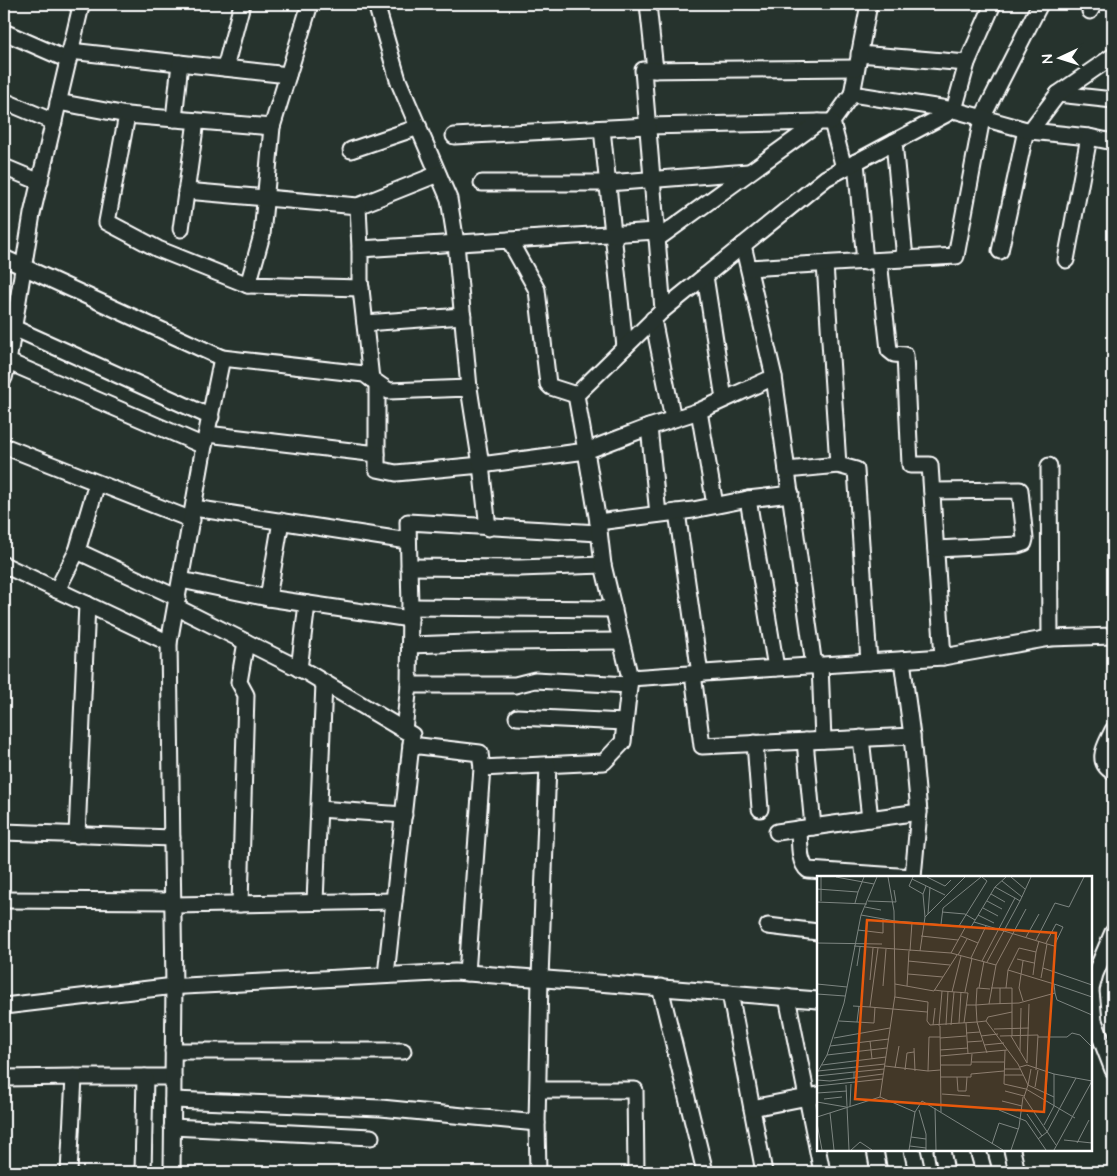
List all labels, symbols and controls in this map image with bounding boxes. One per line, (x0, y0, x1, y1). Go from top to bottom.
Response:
north arrow (1034, 32, 1084, 82)
text: N (1038, 54, 1058, 64)
inset map (817, 876, 1092, 1151)

